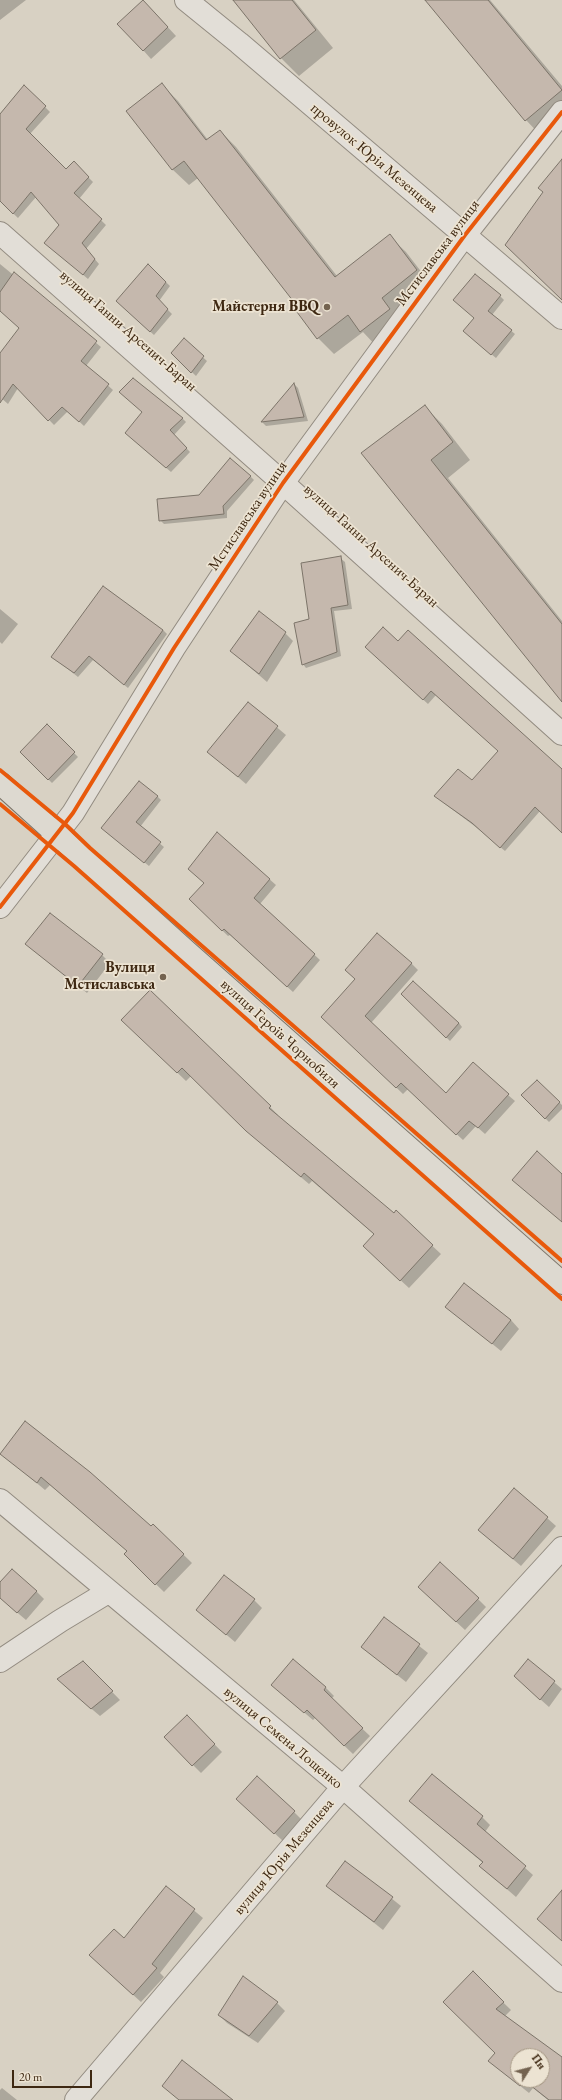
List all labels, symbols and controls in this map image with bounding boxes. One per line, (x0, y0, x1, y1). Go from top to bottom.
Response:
street label: провулок Юрія Мезенцева (307, 99, 441, 217)
street label: Мстиславська вулиця (392, 196, 484, 310)
street label: вулиця Ганни Арсенич-Баран (56, 266, 200, 396)
place label: Майстерня BBQ (212, 298, 319, 316)
marker: Майстерня BBQ (322, 302, 332, 312)
street label: Мстиславська вулиця (205, 458, 291, 574)
street label: вулиця Ганни Арсенич-Баран (300, 480, 442, 612)
place label: Вулиця Мстиславська (64, 959, 155, 994)
marker: Вулиця Мстиславська (158, 972, 168, 982)
street label: вулиця Героїв Чорнобиля (216, 975, 344, 1093)
street label: вулиця Семена Лощенко (220, 1683, 346, 1793)
street label: вулиця Юрія Мезенцева (230, 1795, 338, 1919)
north arrow (510, 2048, 550, 2088)
text: Пн (529, 2051, 549, 2072)
scale bar (14, 2062, 94, 2088)
text: 20 m (19, 2069, 42, 2085)

